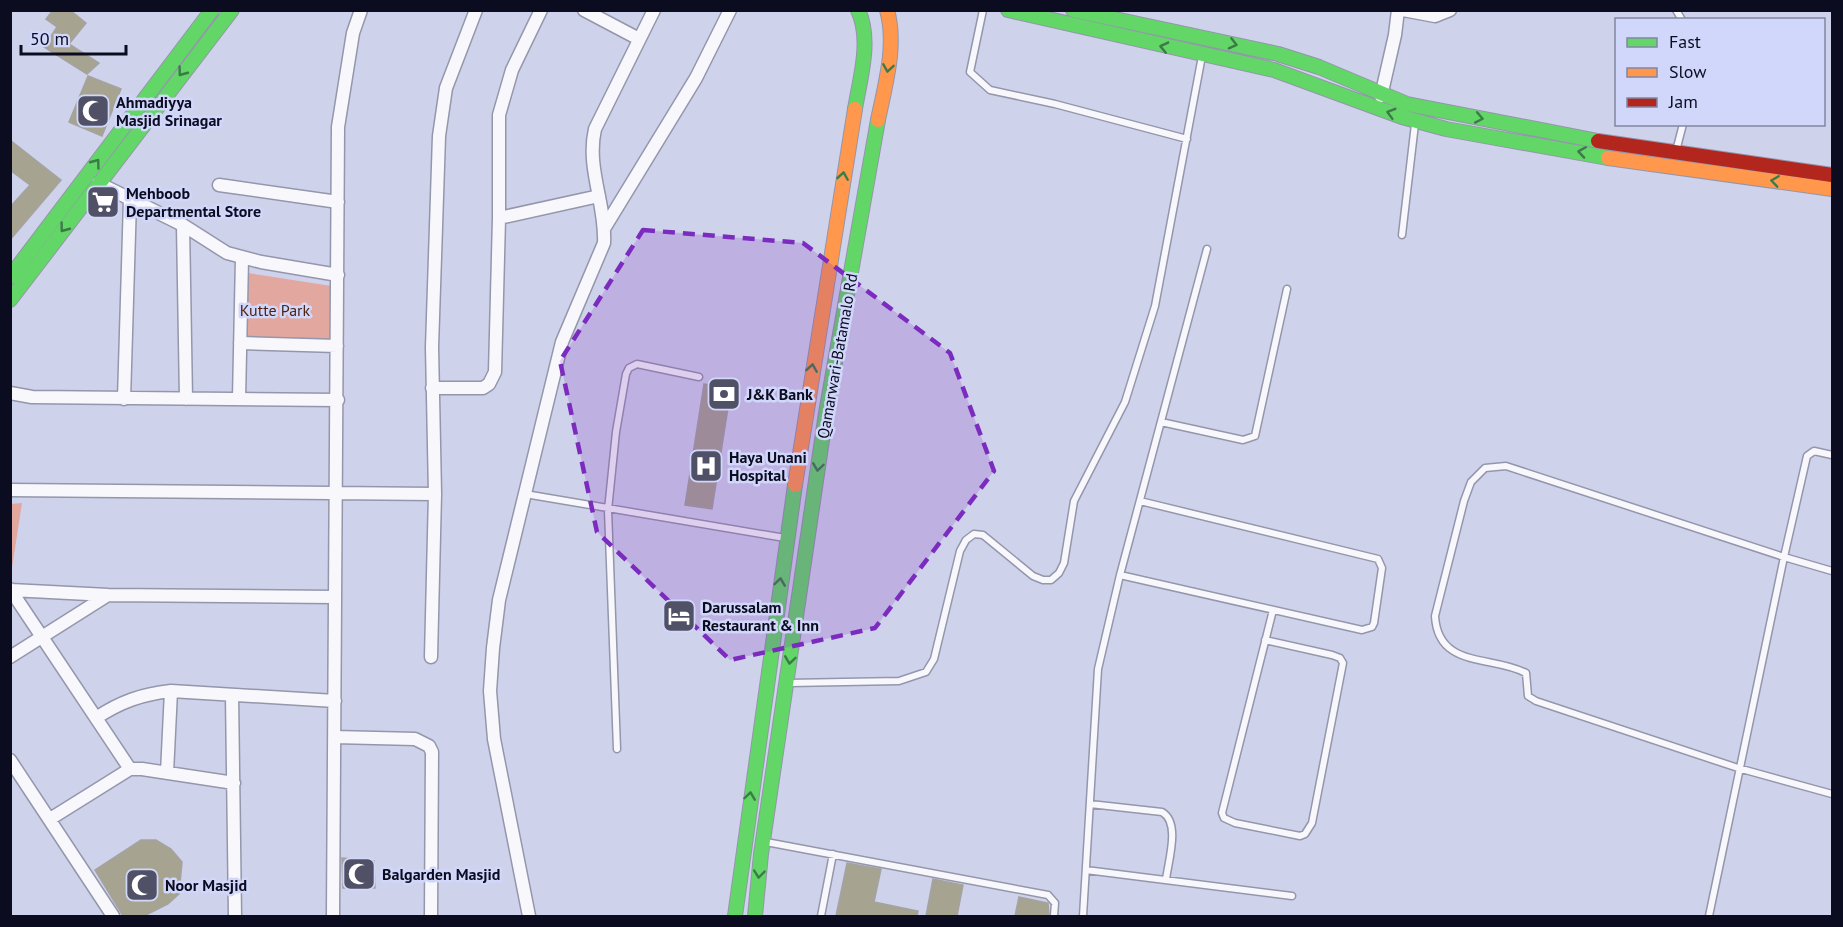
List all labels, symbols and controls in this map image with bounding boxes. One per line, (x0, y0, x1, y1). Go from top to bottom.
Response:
scale bar (21, 18, 126, 56)
legend (1615, 18, 1825, 126)
text: 50 m (30, 27, 69, 50)
text: Fast (1669, 30, 1701, 53)
one-way arrow (1228, 37, 1238, 50)
one-way arrow (1160, 41, 1170, 54)
text: Slow (1669, 60, 1707, 83)
one-way arrow (882, 64, 894, 73)
one-way arrow (178, 66, 189, 77)
text: Jam (1668, 90, 1698, 113)
place label: Ahmadiyya Masjid Srinagar (116, 92, 222, 130)
mosque icon: Ahmadiyya Masjid Srinagar (75, 93, 111, 129)
one-way arrow (1386, 108, 1396, 121)
one-way arrow (1473, 111, 1483, 124)
one-way arrow (1577, 146, 1586, 158)
one-way arrow (89, 159, 100, 170)
one-way arrow (836, 171, 848, 180)
one-way arrow (1770, 175, 1779, 187)
place label: Mehboob Departmental Store (126, 183, 261, 221)
supermarket icon: Mehboob Departmental Store (85, 184, 121, 220)
one-way arrow (61, 221, 72, 232)
street label: Qamarwari-Batamalo Rd (813, 272, 861, 440)
park label: Kutte Park (240, 300, 311, 320)
one-way arrow (805, 364, 818, 374)
bank icon: J&K Bank (706, 376, 742, 412)
place label: J&K Bank (746, 384, 813, 404)
place label: Haya Unani Hospital (729, 447, 807, 485)
hospital icon: Haya Unani Hospital (688, 448, 724, 484)
one-way arrow (812, 463, 824, 472)
one-way arrow (773, 577, 785, 587)
place label: Darussalam Restaurant & Inn (702, 597, 819, 635)
hotel icon: Darussalam Restaurant & Inn (661, 598, 697, 634)
one-way arrow (784, 656, 796, 665)
one-way arrow (744, 791, 756, 801)
mosque icon: Balgarden Masjid (341, 856, 377, 892)
place label: Balgarden Masjid (382, 864, 500, 884)
mosque icon: Noor Masjid (124, 867, 160, 903)
one-way arrow (753, 870, 766, 879)
place label: Noor Masjid (165, 875, 247, 895)

